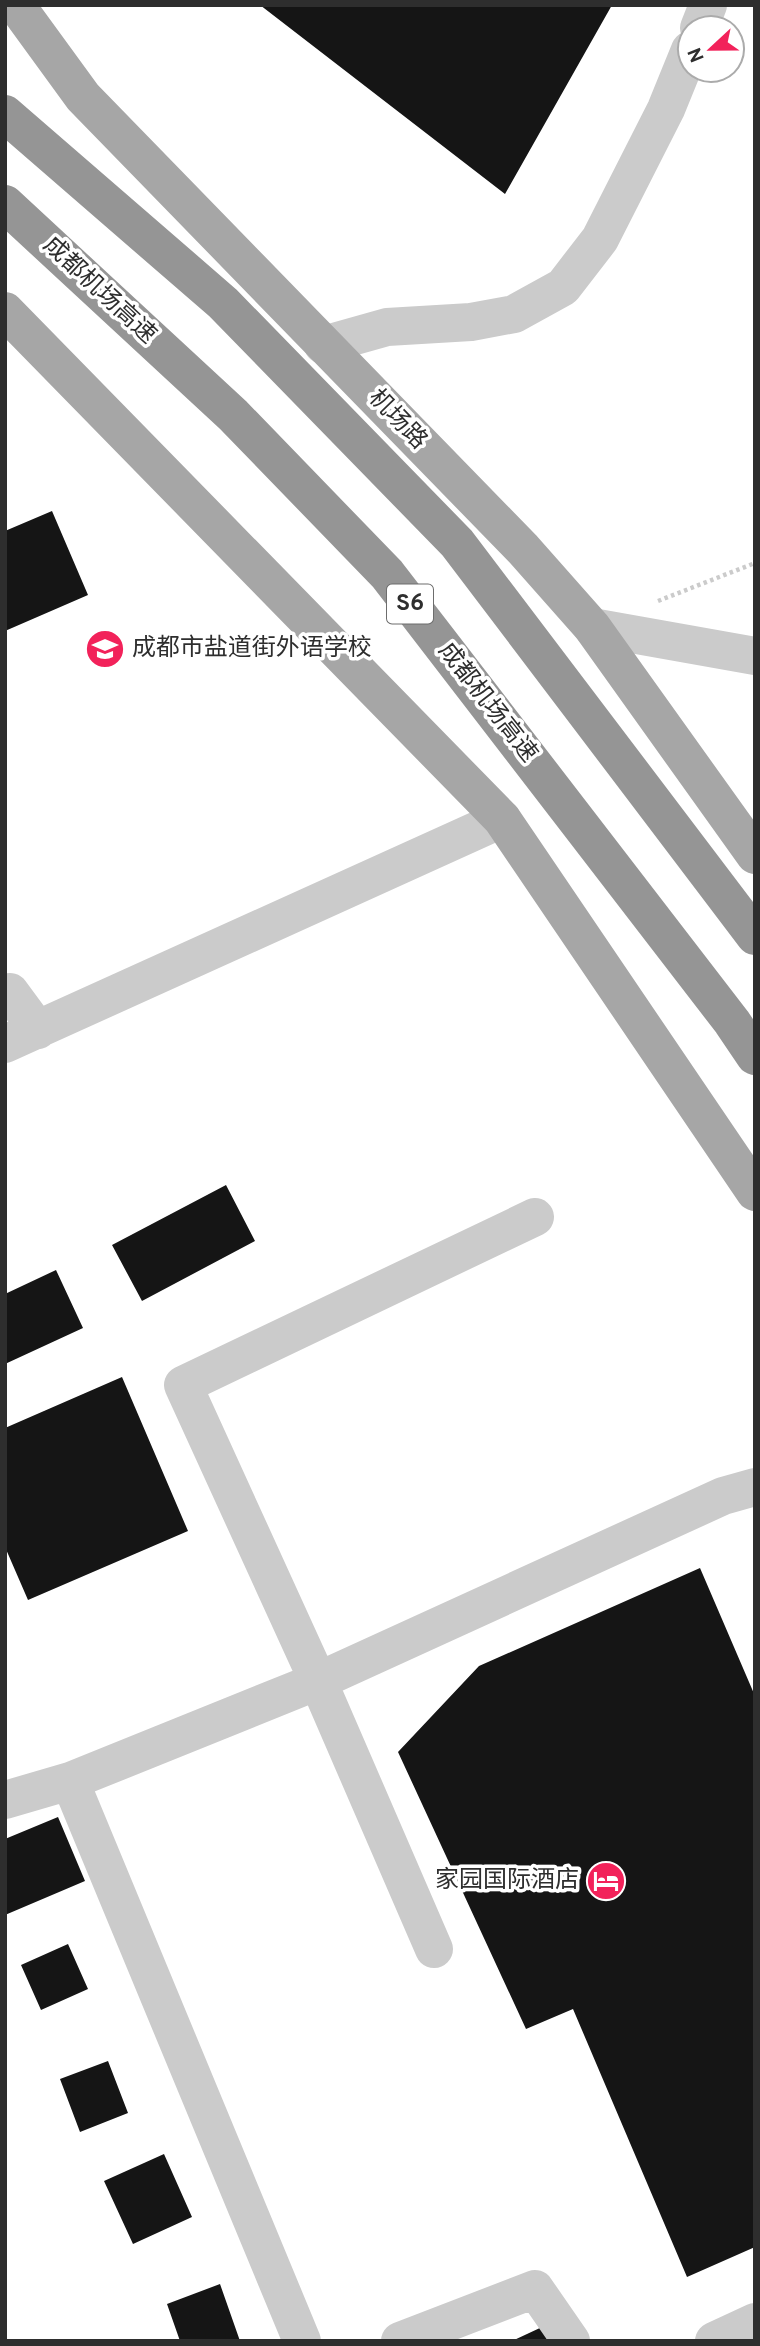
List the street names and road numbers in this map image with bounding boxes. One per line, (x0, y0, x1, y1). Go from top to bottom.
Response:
street label: 成都机场高速 (36, 231, 162, 351)
street label: 机场路 (361, 384, 433, 456)
road number: S6 (387, 584, 433, 624)
street label: 成都机场高速 (431, 637, 543, 769)

